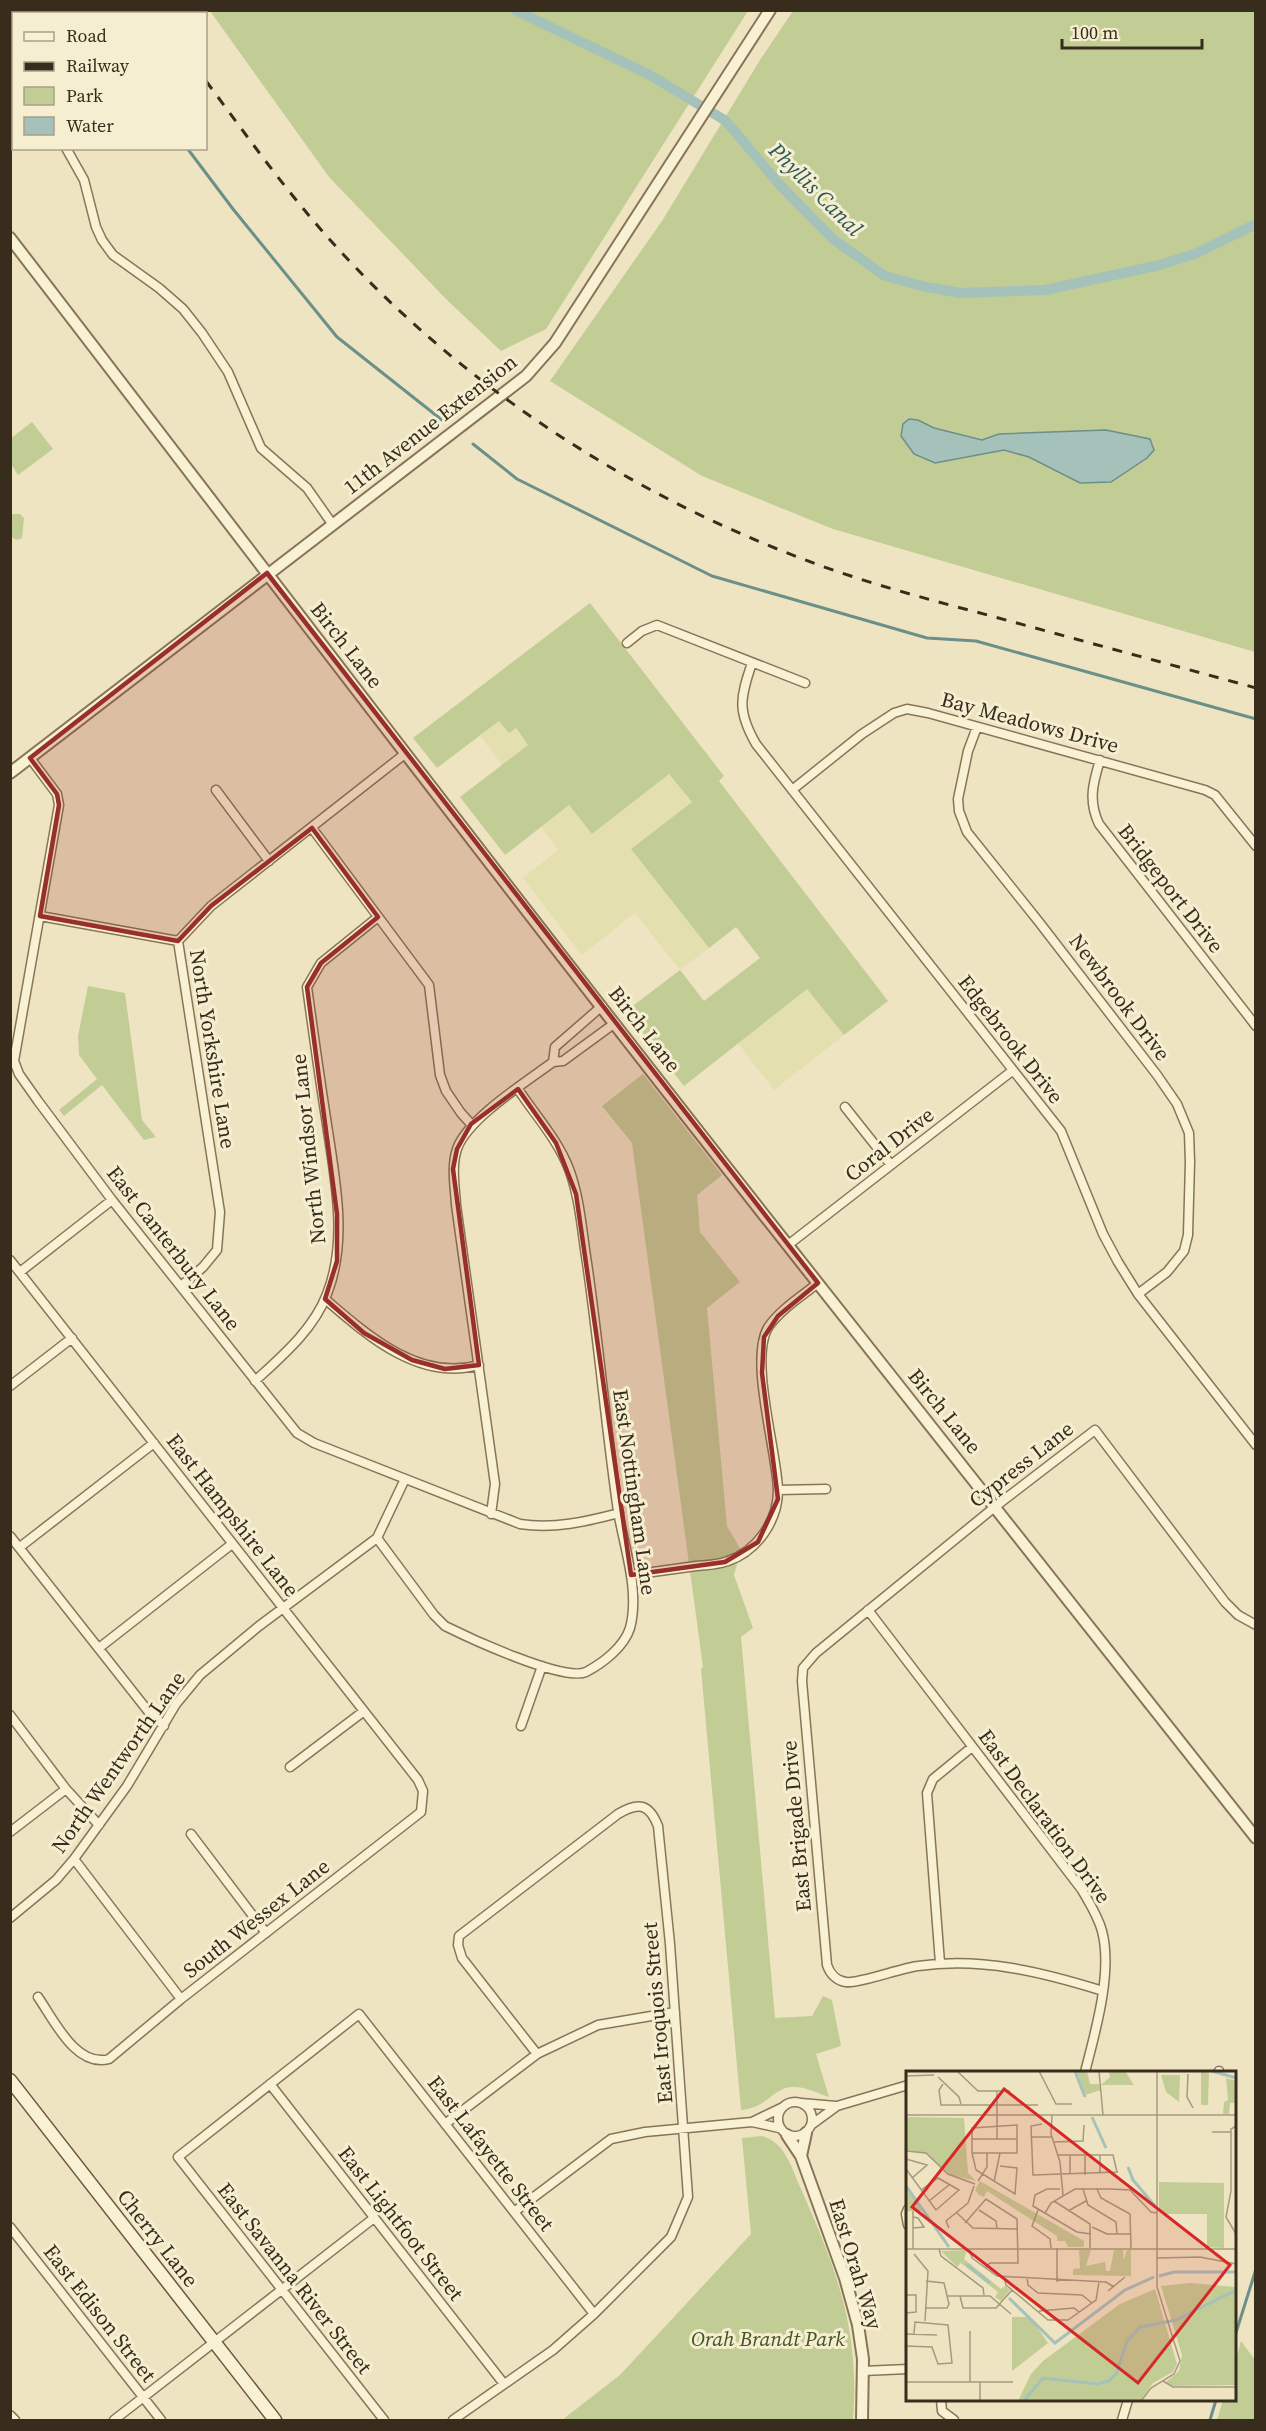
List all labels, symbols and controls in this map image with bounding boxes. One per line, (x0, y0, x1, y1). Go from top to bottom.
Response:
legend (12, 12, 207, 150)
scale bar (1062, 12, 1202, 50)
text: 100 m (1071, 20, 1118, 45)
text: Road (66, 23, 107, 48)
text: Railway (66, 53, 130, 78)
text: Park (66, 83, 103, 108)
text: Water (66, 113, 114, 138)
water label: Phyllis Canal (762, 135, 870, 243)
street label: 11th Avenue Extension (337, 347, 523, 501)
street label: Birch Lane (304, 596, 390, 694)
street label: Bay Meadows Drive (938, 684, 1122, 760)
street label: Bridgeport Drive (1111, 817, 1231, 959)
street label: Newbrook Drive (1063, 928, 1177, 1066)
street label: North Yorkshire Lane (183, 947, 243, 1151)
street label: Edgebrook Drive (951, 969, 1071, 1109)
street label: Birch Lane (602, 980, 688, 1078)
street label: North Windsor Lane (284, 1052, 332, 1246)
street label: Coral Drive (838, 1100, 940, 1188)
street label: East Canterbury Lane (100, 1159, 248, 1337)
street label: Birch Lane (902, 1362, 988, 1460)
street label: East Nottingham Lane (606, 1387, 664, 1597)
street label: Cypress Lane (963, 1414, 1079, 1514)
street label: East Hampshire Lane (160, 1427, 306, 1603)
street label: North Wentworth Lane (44, 1665, 192, 1859)
street label: East Declaration Drive (972, 1723, 1118, 1909)
street label: East Brigade Drive (774, 1739, 818, 1913)
street label: South Wessex Lane (177, 1852, 335, 1984)
street label: East Iroquois Street (635, 1921, 679, 2105)
street label: East Lafayette Street (421, 2069, 561, 2237)
inset map (906, 2071, 1236, 2401)
street label: East Lightfoot Street (331, 2140, 471, 2307)
street label: East Savanna River Street (211, 2176, 379, 2380)
street label: Cherry Lane (111, 2183, 205, 2293)
street label: East Orah Way (822, 2195, 890, 2333)
street label: East Edison Street (37, 2238, 163, 2388)
park label: Orah Brandt Park (691, 2324, 845, 2353)

